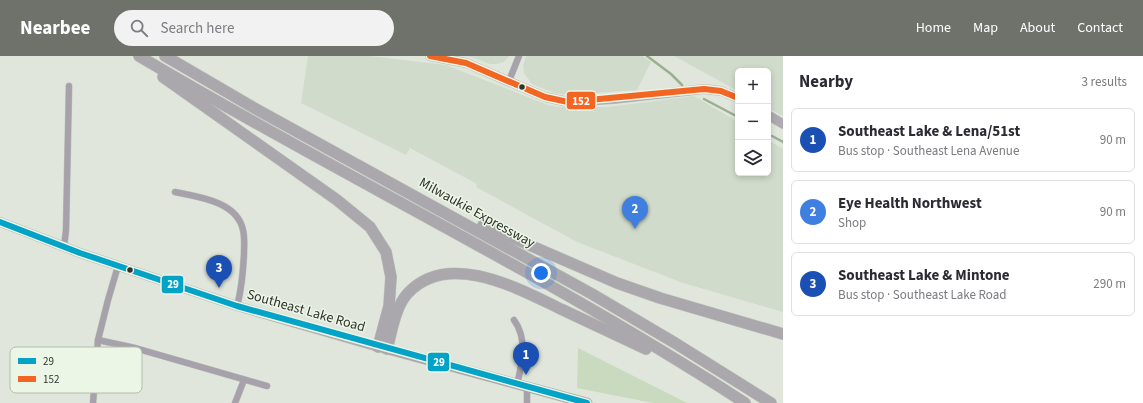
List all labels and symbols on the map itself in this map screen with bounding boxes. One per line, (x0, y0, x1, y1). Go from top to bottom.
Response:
unlabelled marker (517, 82, 527, 92)
line badge: 152 (566, 91, 596, 110)
text: 152 (572, 94, 590, 109)
street label: Milwaukie Expressway (415, 173, 539, 253)
pin: 2 (622, 196, 648, 229)
pin: 3 (206, 255, 232, 288)
your location (531, 263, 551, 283)
unlabelled marker (125, 265, 135, 275)
line badge: 29 (161, 275, 184, 294)
text: 29 (167, 277, 179, 292)
street label: Southeast Lake Road (244, 285, 368, 337)
pin: 1 (513, 342, 539, 375)
legend (10, 347, 142, 393)
line badge: 29 (427, 352, 450, 372)
text: 29 (43, 354, 54, 369)
text: 29 (433, 355, 445, 370)
text: 152 (43, 372, 59, 387)

